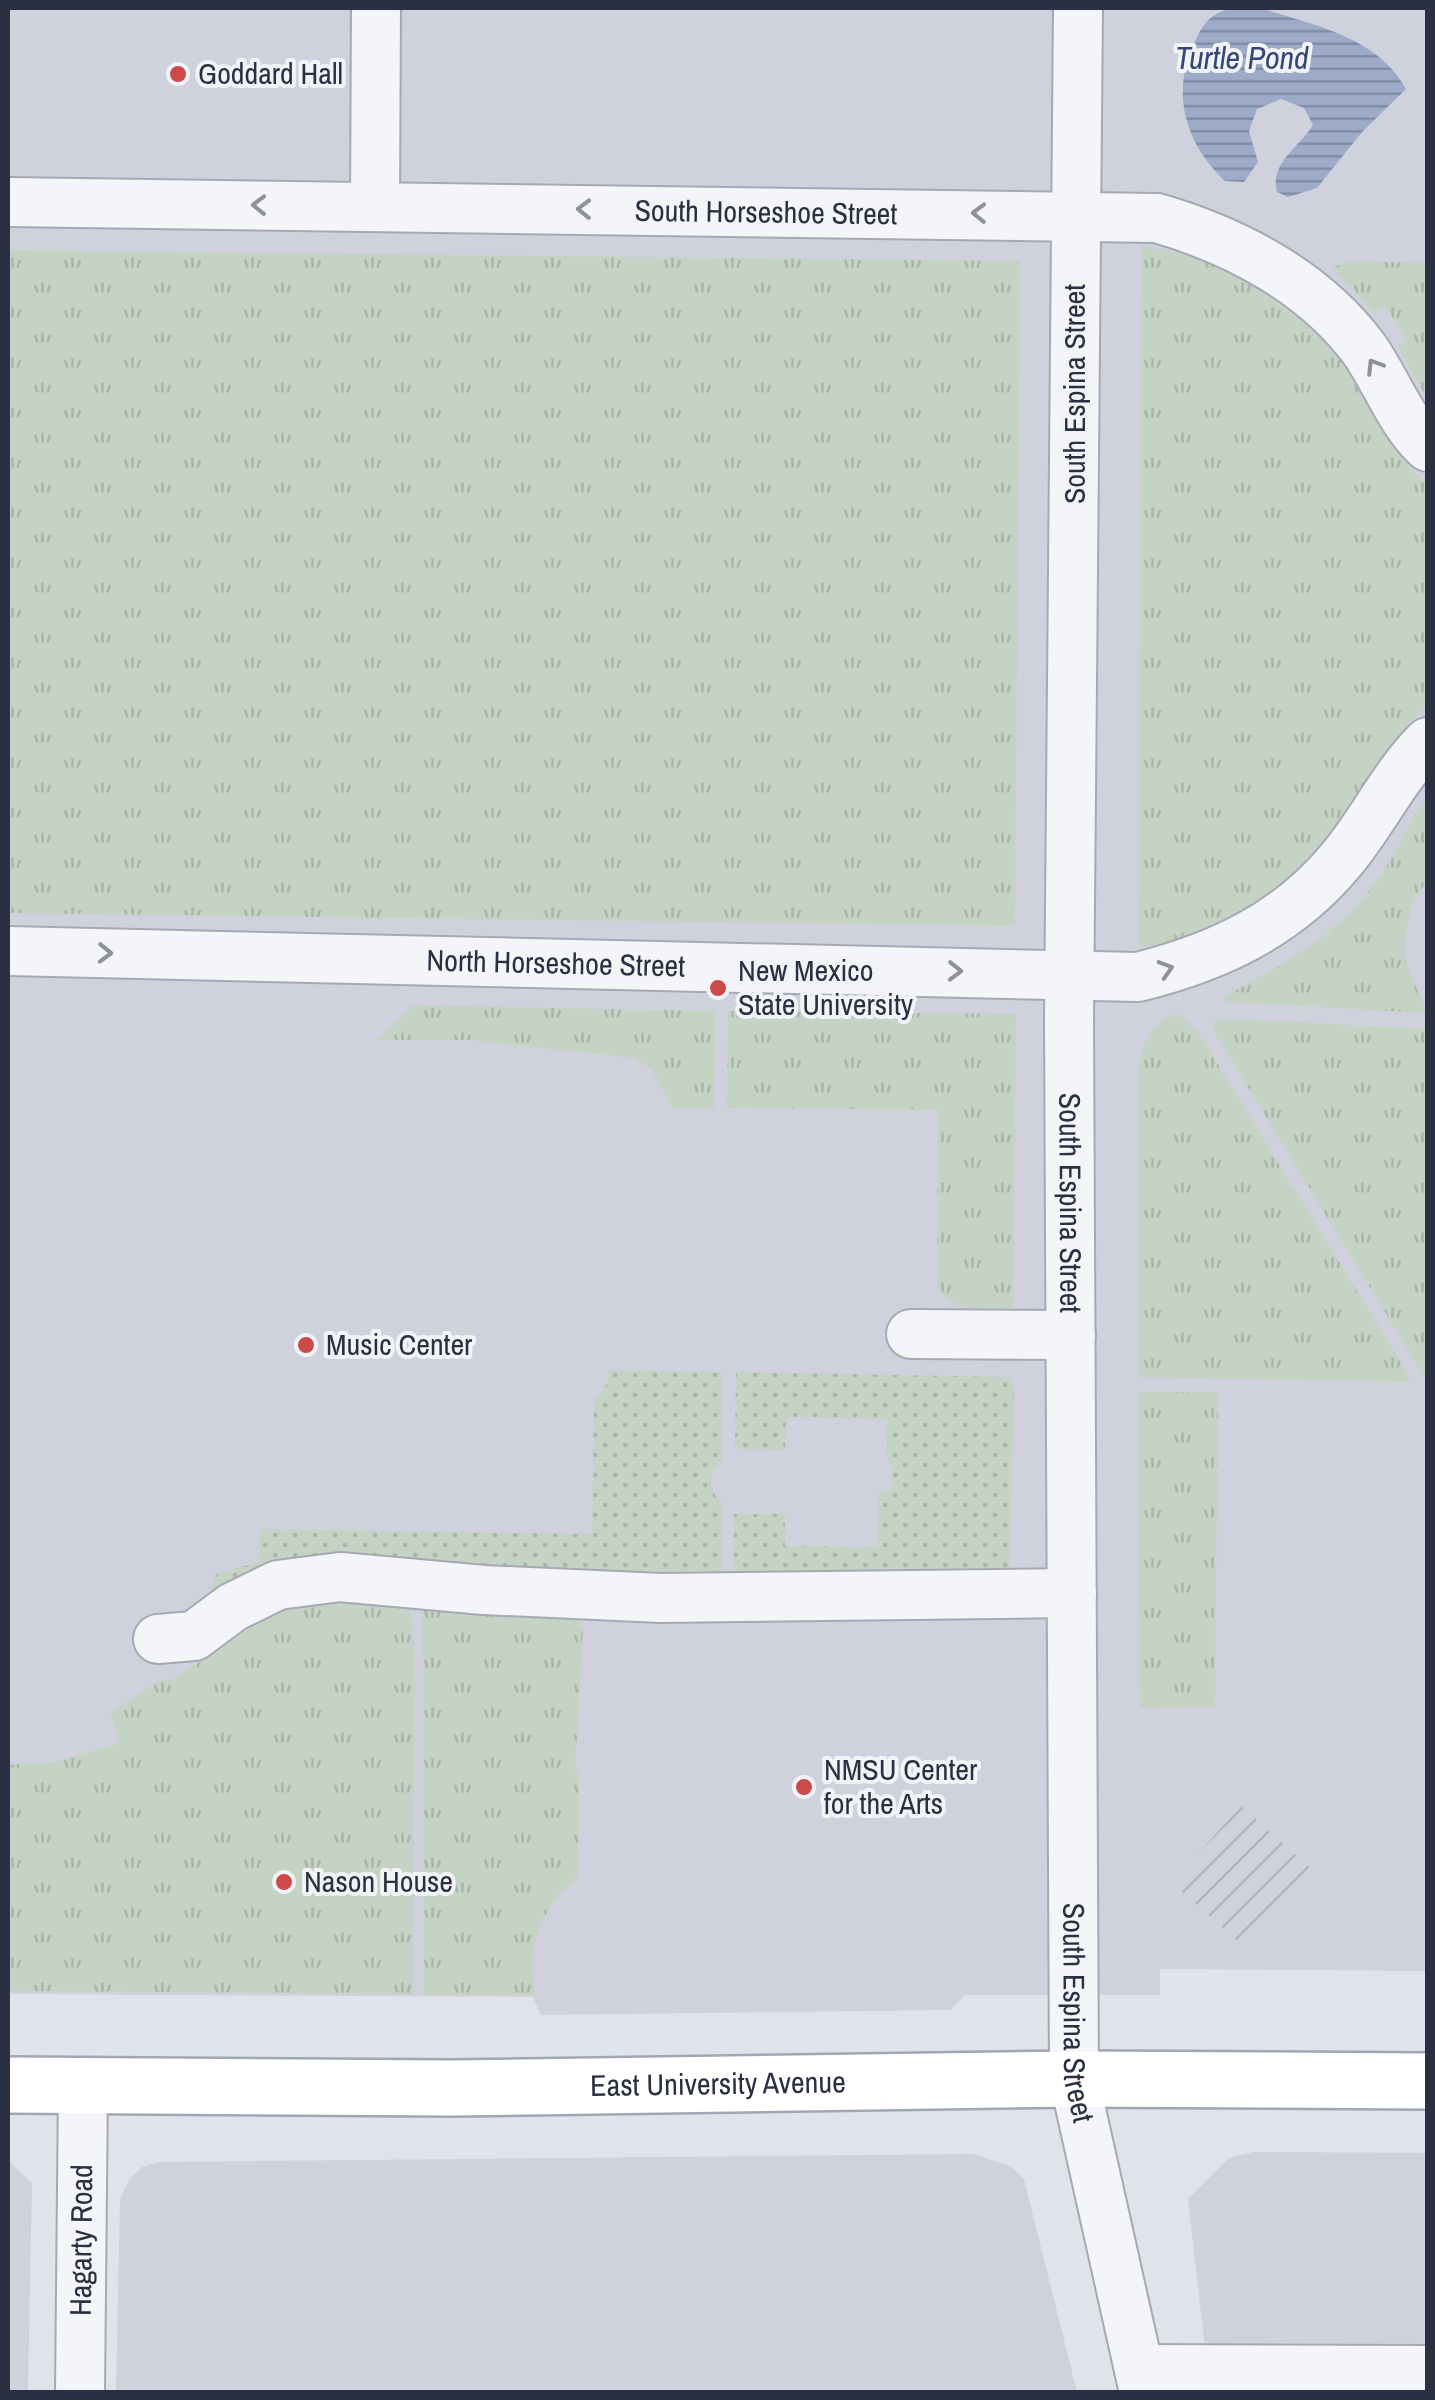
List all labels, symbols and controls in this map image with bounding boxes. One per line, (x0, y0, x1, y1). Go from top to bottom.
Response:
water label: Turtle Pond (1175, 36, 1309, 79)
place label: Goddard Hall (198, 53, 343, 93)
marker: Goddard Hall (167, 63, 189, 85)
street label: South Horseshoe Street (634, 190, 898, 233)
one-way arrow (251, 195, 267, 216)
one-way arrow (576, 198, 592, 220)
one-way arrow (971, 202, 986, 224)
street label: South Espina Street (1054, 284, 1094, 504)
one-way arrow (1367, 359, 1386, 377)
street label: North Horseshoe Street (426, 940, 686, 986)
one-way arrow (98, 942, 113, 964)
place label: New Mexico State University (738, 950, 914, 1024)
one-way arrow (947, 960, 963, 981)
one-way arrow (1157, 960, 1174, 981)
marker: New Mexico State University (707, 977, 729, 999)
street label: South Espina Street (1050, 1093, 1091, 1313)
place label: Music Center (326, 1324, 473, 1364)
marker: Music Center (295, 1334, 317, 1356)
place label: NMSU Center for the Arts (824, 1749, 978, 1823)
marker: NMSU Center for the Arts (793, 1776, 815, 1798)
place label: Nason House (304, 1861, 453, 1901)
marker: Nason House (273, 1871, 295, 1893)
street label: South Espina Street (1054, 1903, 1104, 2126)
street label: East University Avenue (590, 2061, 846, 2105)
street label: Hagarty Road (60, 2164, 101, 2316)

